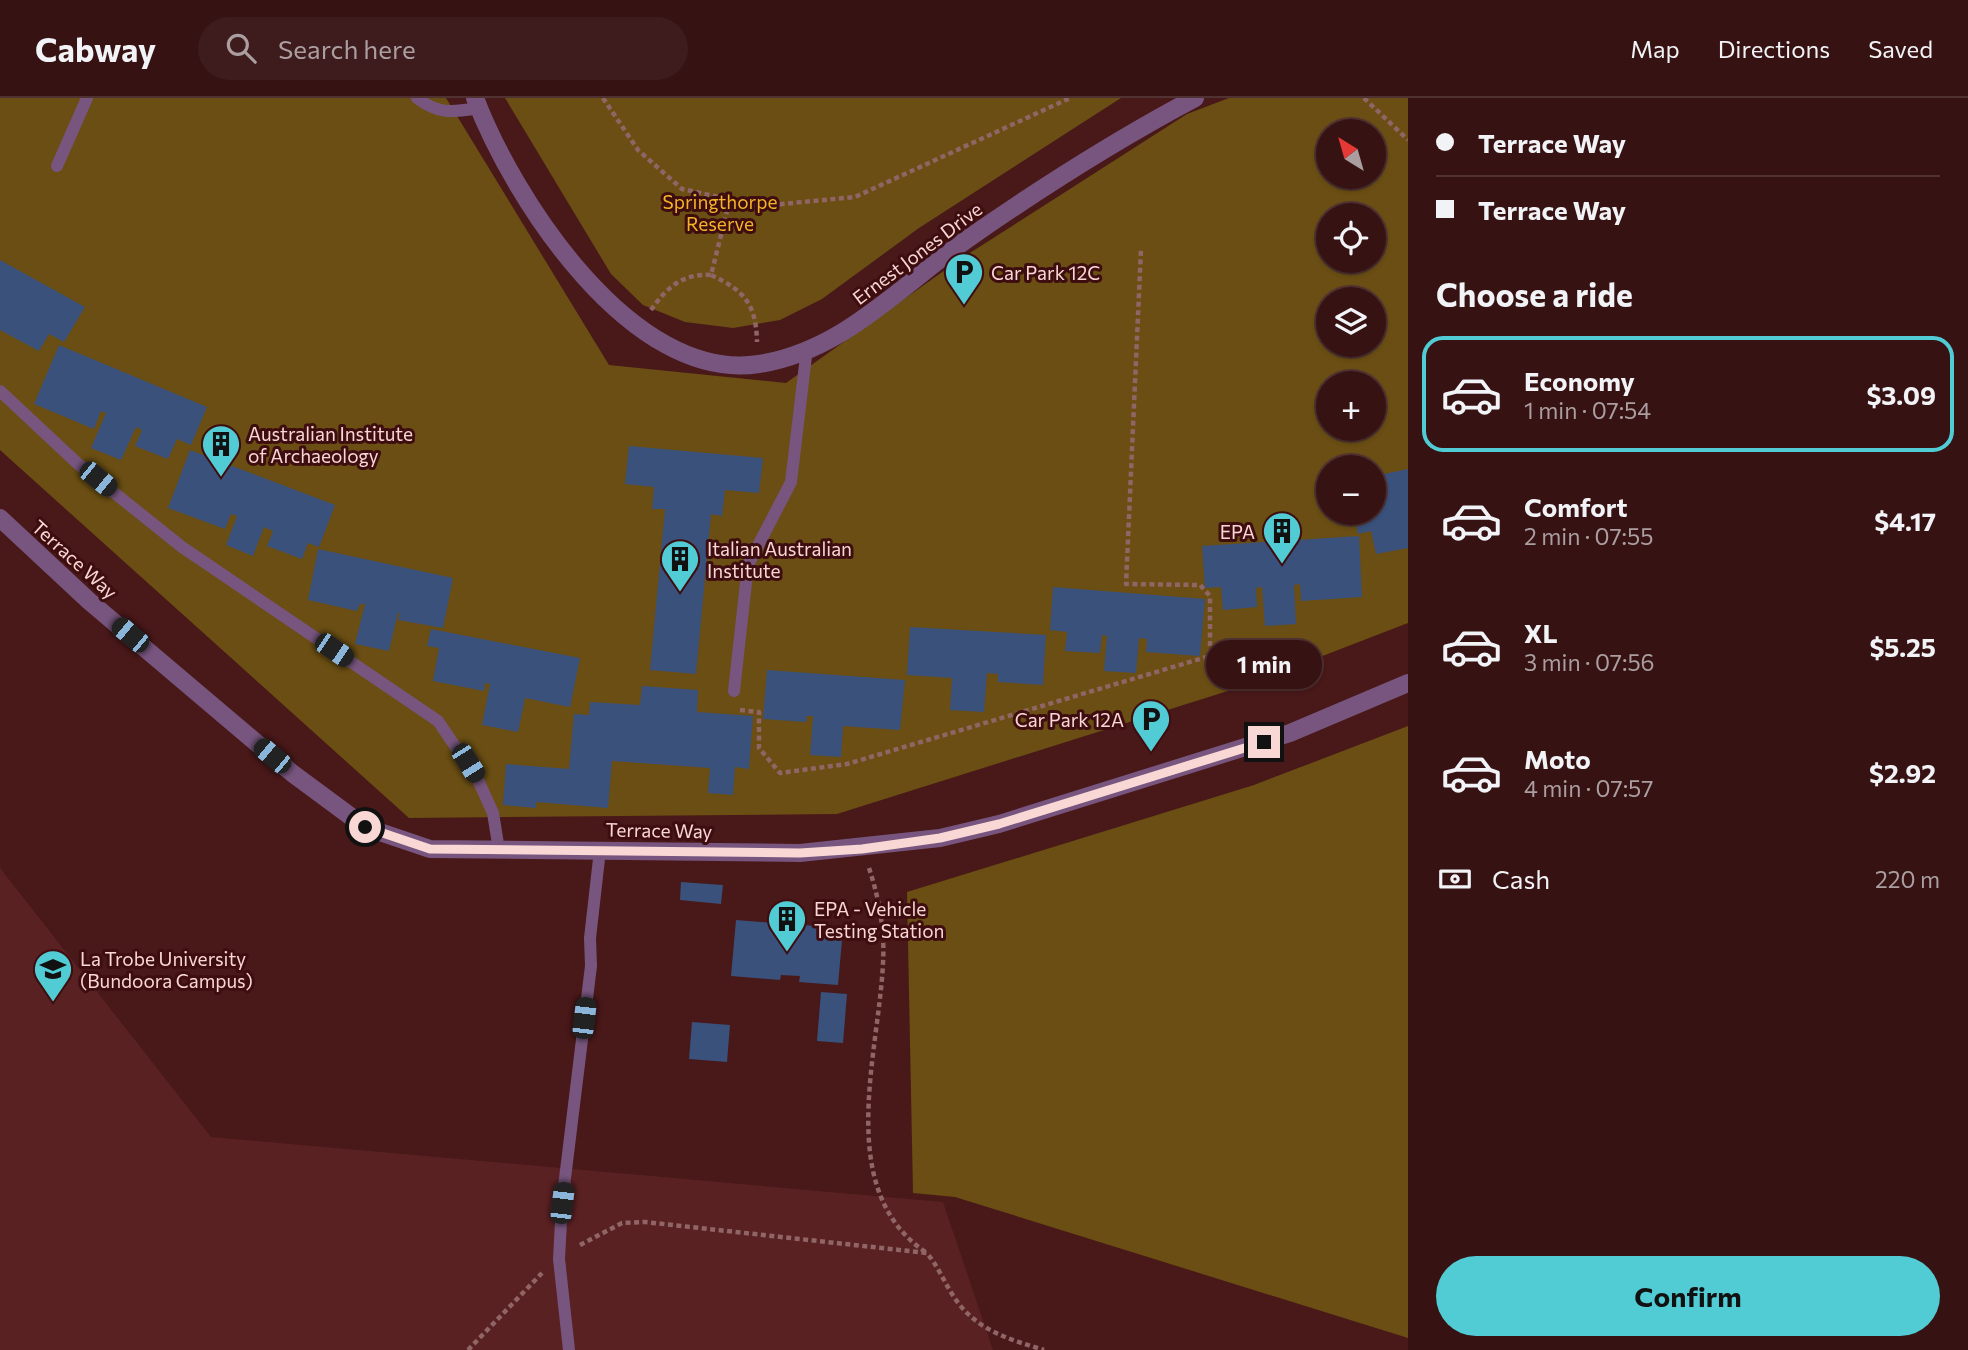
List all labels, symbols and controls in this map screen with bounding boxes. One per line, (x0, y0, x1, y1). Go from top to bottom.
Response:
search box (198, 17, 688, 80)
text: Cabway (35, 28, 156, 69)
icon: search (222, 29, 260, 67)
text: Search here (278, 33, 416, 64)
text: Map (1630, 34, 1680, 63)
text: Directions (1718, 34, 1830, 63)
text: Saved (1868, 34, 1933, 63)
north arrow (1316, 119, 1386, 189)
map controls (1316, 119, 1386, 525)
text: Terrace Way (1478, 127, 1626, 158)
park label: Springthorpe Reserve (663, 190, 777, 235)
text: Terrace Way (1478, 194, 1626, 225)
street label: Ernest Jones Drive (848, 197, 986, 309)
button: locate (1316, 203, 1386, 273)
parking icon: Car Park 12C (943, 251, 985, 306)
place label: Car Park 12C (991, 261, 1100, 284)
text: Choose a ride (1436, 274, 1633, 314)
button: layers (1316, 287, 1386, 357)
icon: car (1440, 363, 1503, 426)
text: Economy (1524, 365, 1635, 396)
button: + (1316, 371, 1386, 441)
text: $3.09 (1866, 379, 1936, 410)
text: 1 min · 07:54 (1524, 396, 1651, 424)
place label: Australian Institute of Archaeology (248, 422, 413, 467)
building icon: Australian Institute of Archaeology (200, 423, 242, 478)
button: − (1316, 455, 1386, 525)
car (76, 458, 121, 500)
icon: car (1440, 489, 1503, 552)
text: Comfort (1524, 491, 1627, 522)
text: $4.17 (1874, 505, 1936, 536)
building icon: EPA (1261, 510, 1303, 565)
street label: Terrace Way (28, 515, 122, 603)
place label: EPA (1220, 520, 1255, 543)
text: 2 min · 07:55 (1524, 522, 1653, 550)
place label: Italian Australian Institute (707, 537, 852, 582)
building icon: Italian Australian Institute (659, 538, 701, 593)
car (108, 613, 153, 657)
icon: car (1440, 615, 1503, 678)
text: XL (1524, 617, 1558, 648)
car (311, 630, 358, 670)
text: $5.25 (1869, 631, 1936, 662)
callout: 1 min (1206, 640, 1322, 690)
text: 3 min · 07:56 (1524, 648, 1655, 676)
text: 1 min (1237, 650, 1291, 678)
parking icon: Car Park 12A (1130, 698, 1172, 753)
place label: Car Park 12A (1015, 708, 1124, 731)
route end (1248, 726, 1280, 758)
car (250, 734, 295, 778)
car (448, 740, 489, 786)
icon: car (1440, 741, 1503, 804)
text: Moto (1524, 743, 1591, 774)
text: $2.92 (1869, 757, 1936, 788)
text: 4 min · 07:57 (1524, 774, 1653, 802)
route start (349, 811, 381, 843)
street label: Terrace Way (605, 818, 713, 842)
icon: cash (1436, 860, 1474, 898)
text: Cash (1492, 863, 1550, 894)
text: 220 m (1875, 865, 1940, 893)
place label: EPA - Vehicle Testing Station (814, 897, 944, 942)
building icon: EPA - Vehicle Testing Station (766, 898, 808, 953)
place label: La Trobe University (Bundoora Campus) (80, 947, 253, 992)
school or university icon: La Trobe University (Bundoora Campus) (32, 948, 74, 1003)
car (572, 996, 597, 1040)
car (550, 1181, 575, 1225)
button: Confirm (1436, 1256, 1940, 1336)

